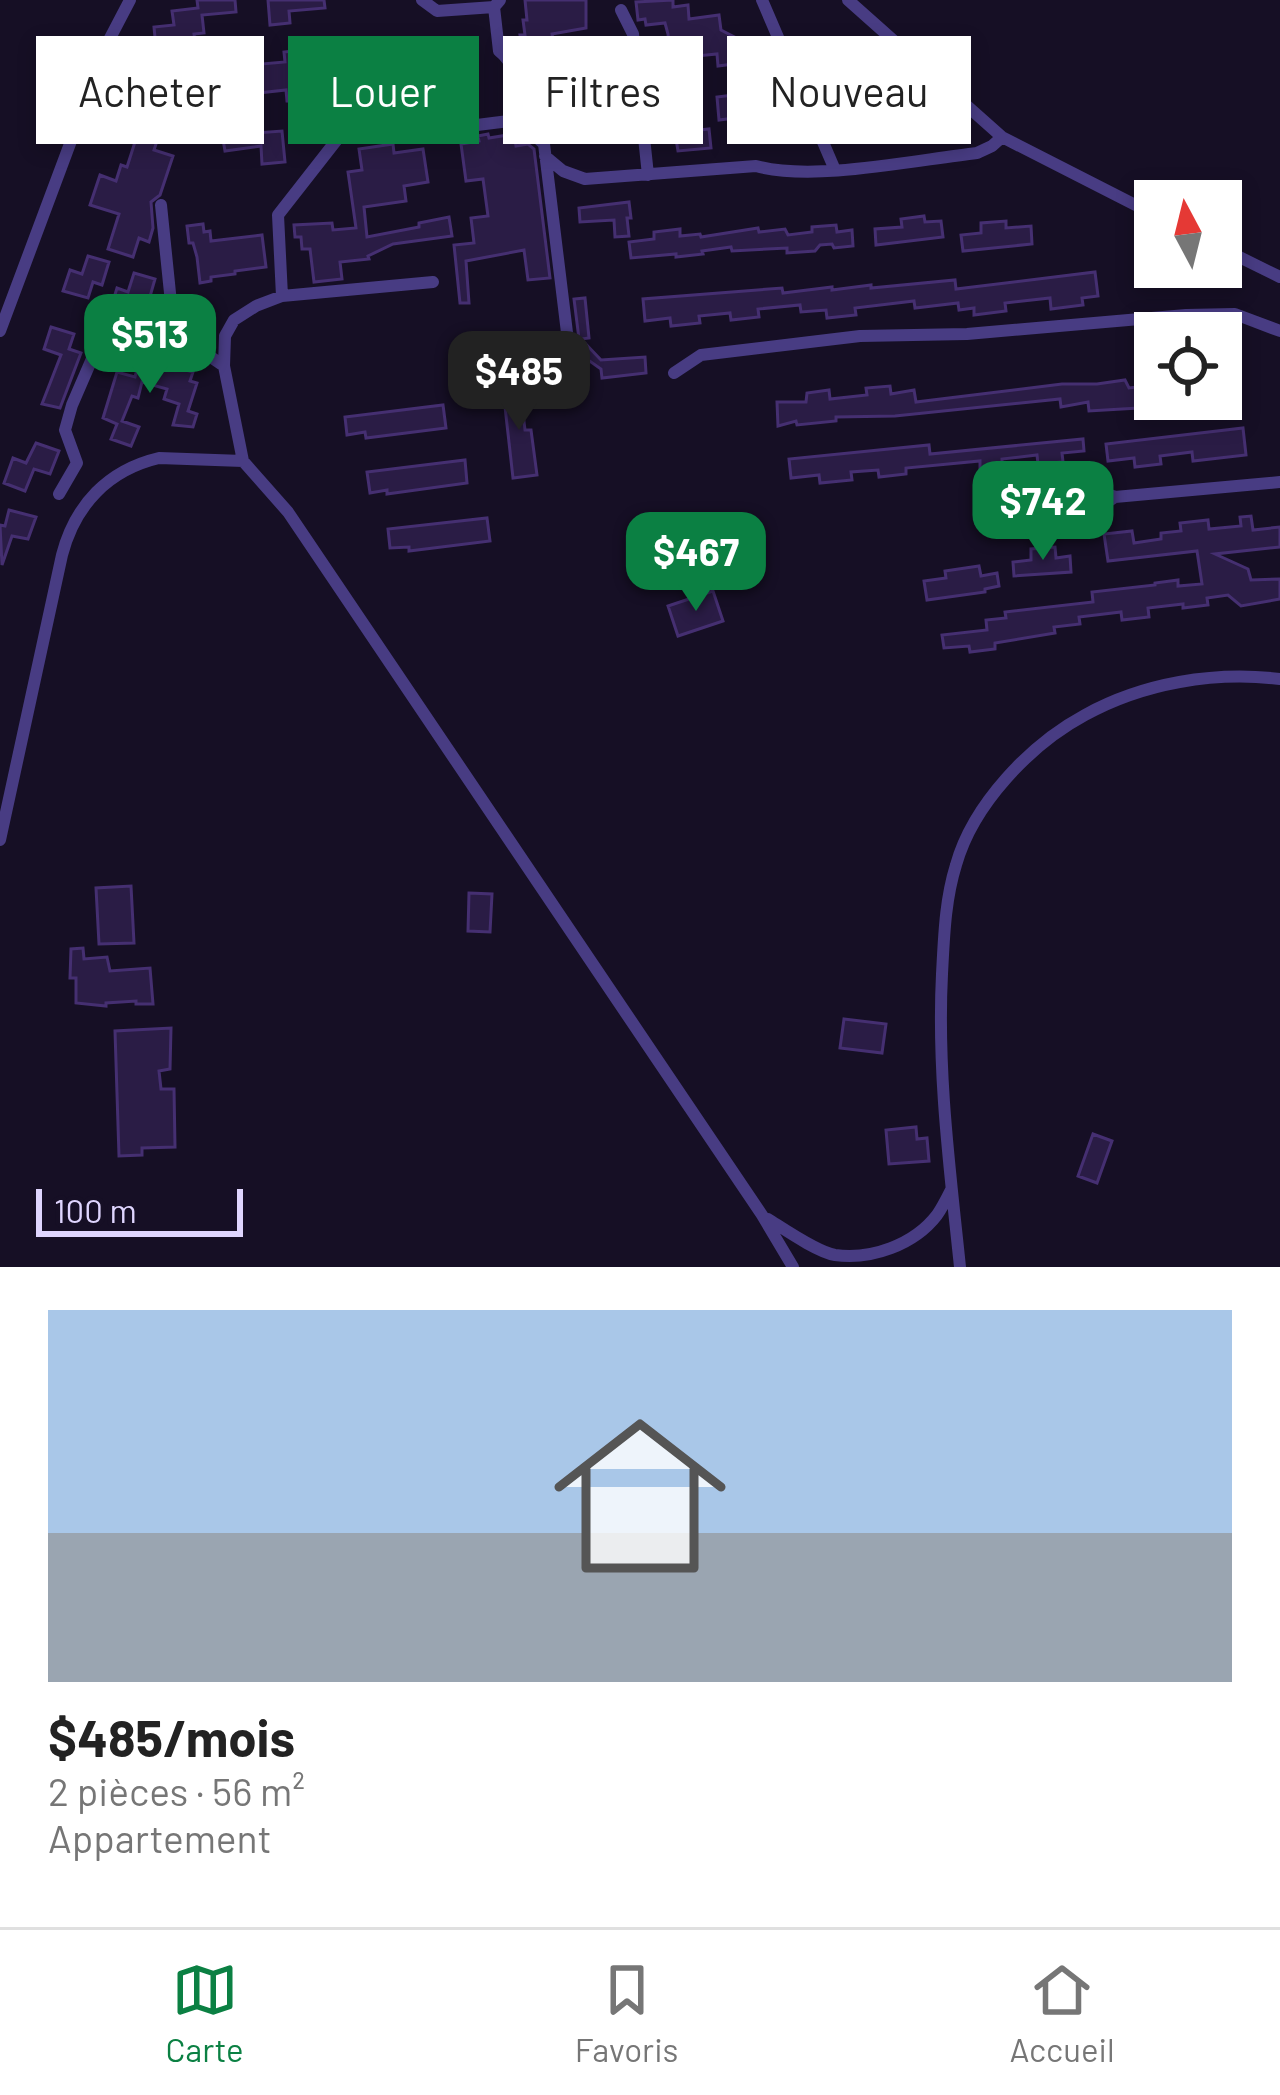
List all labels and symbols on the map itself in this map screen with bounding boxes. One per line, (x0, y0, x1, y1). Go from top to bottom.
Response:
north arrow (1134, 180, 1242, 288)
pin: $513 (79, 294, 221, 396)
pin: $485 (448, 331, 590, 433)
pin: $742 (972, 461, 1114, 563)
pin: $467 (625, 512, 767, 614)
scale bar (36, 1183, 243, 1236)

